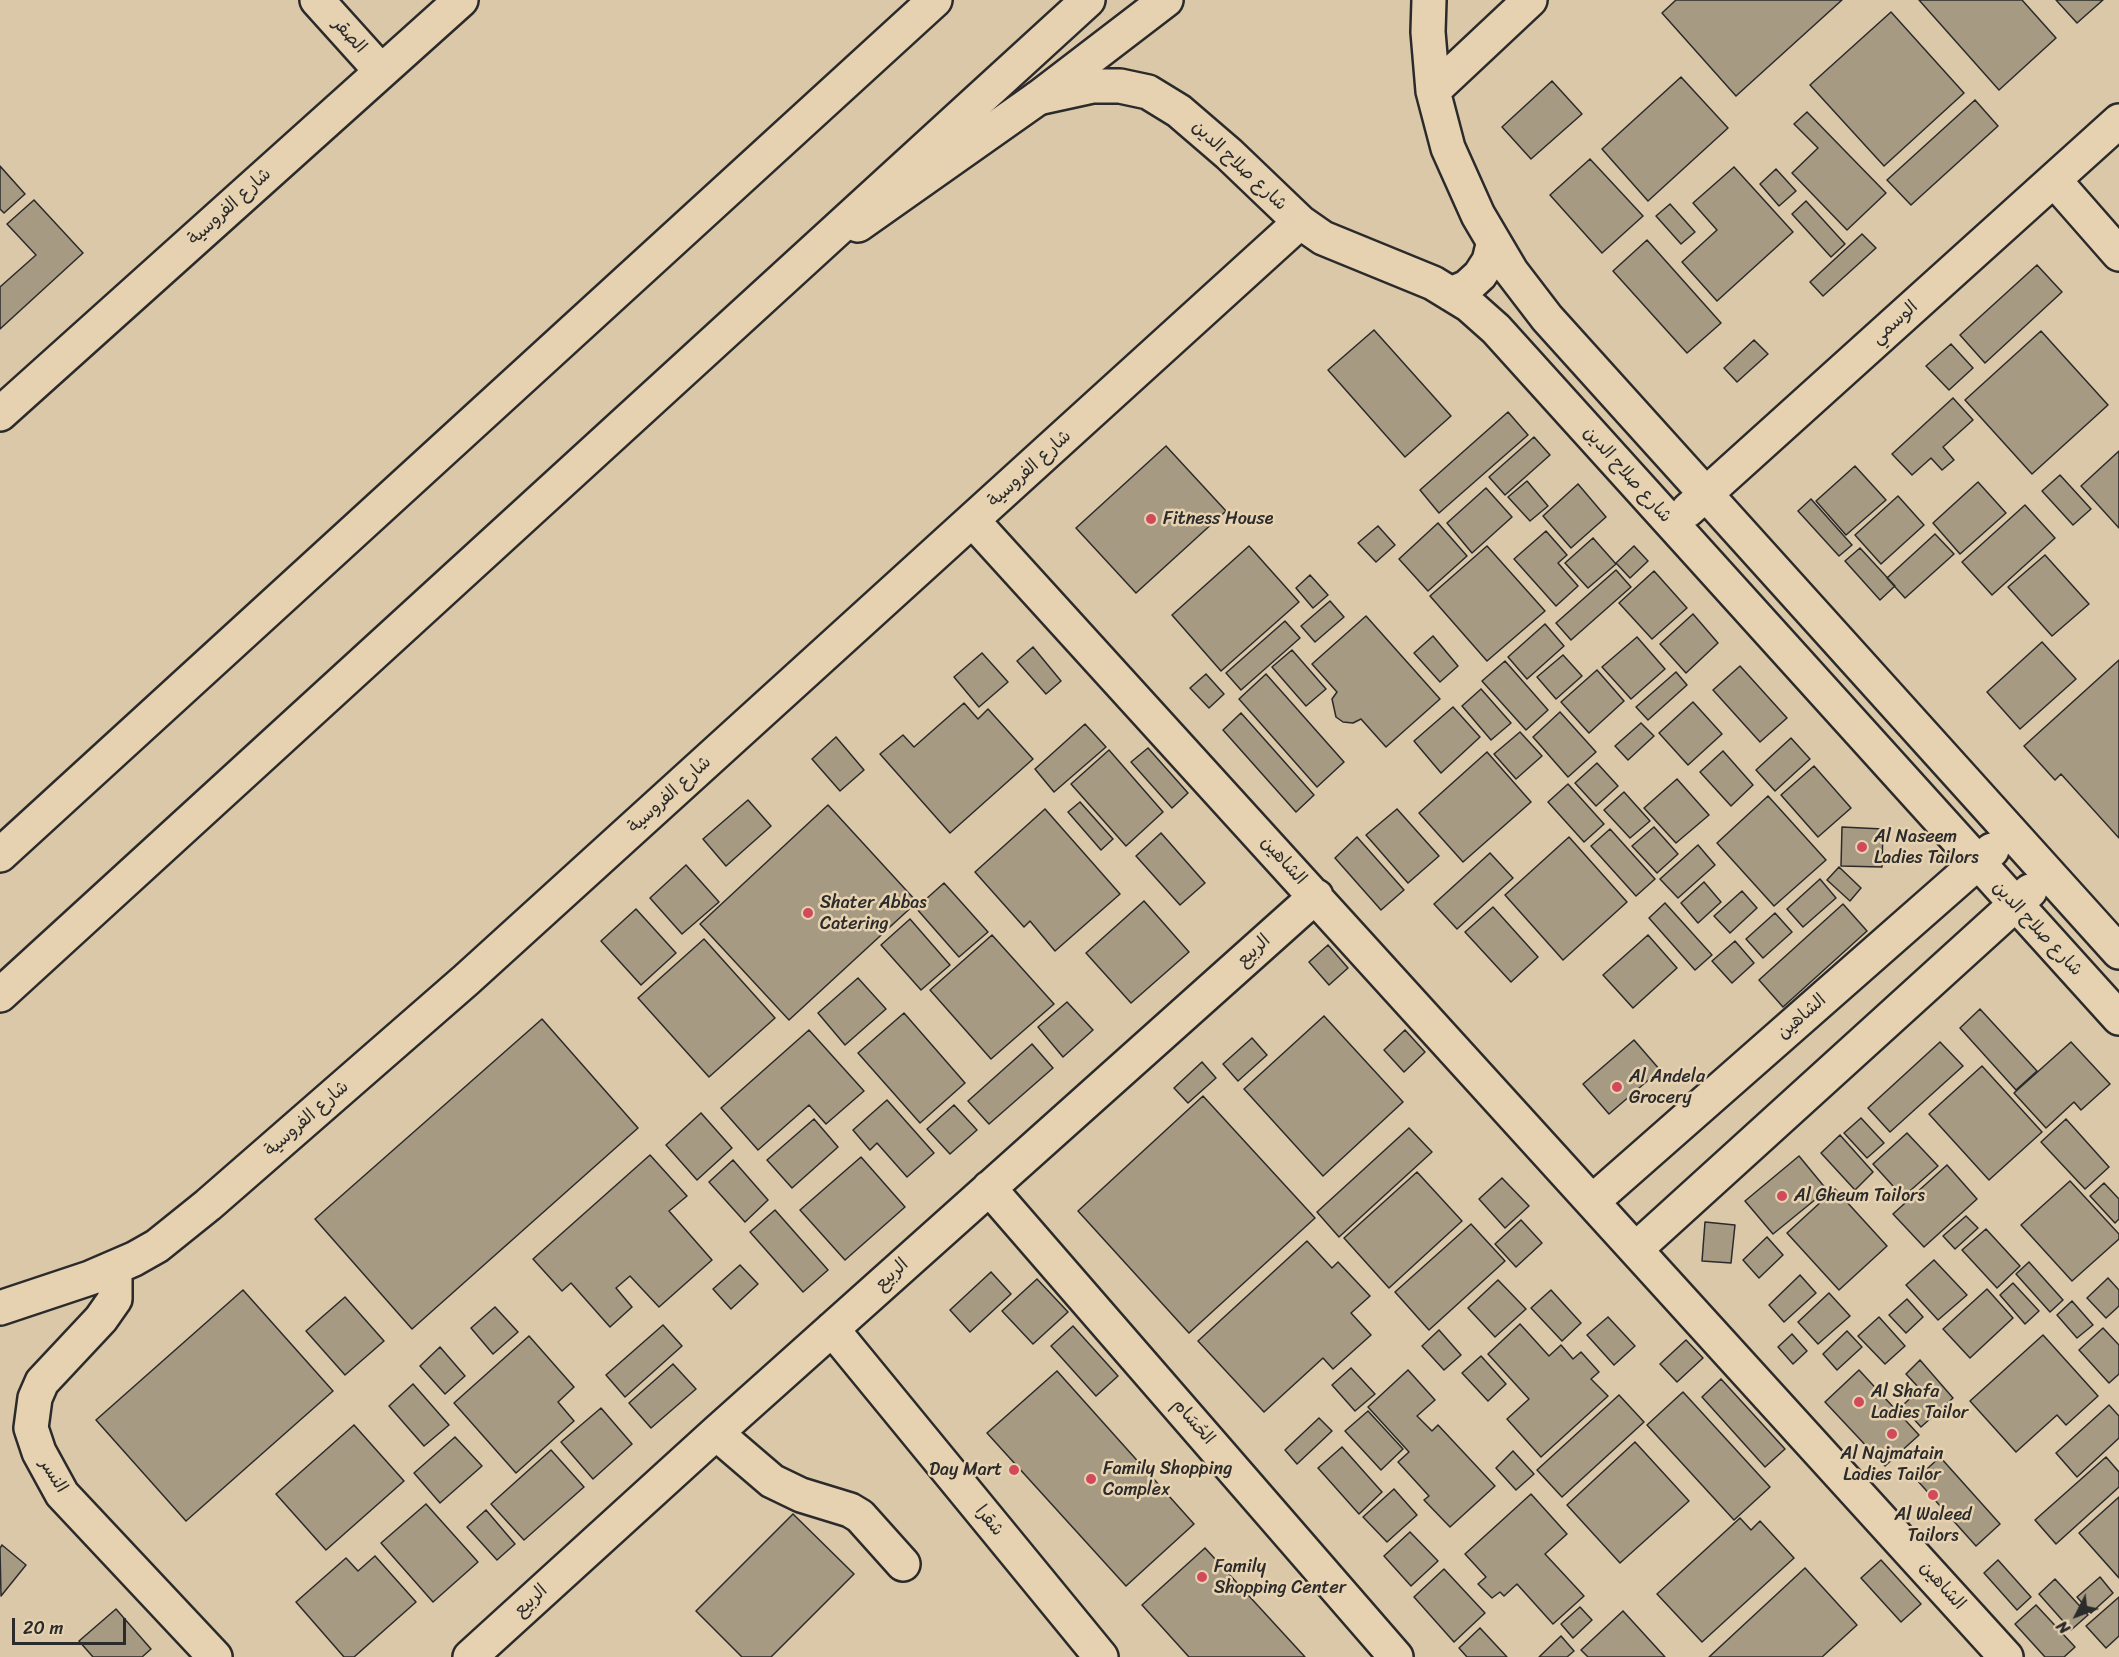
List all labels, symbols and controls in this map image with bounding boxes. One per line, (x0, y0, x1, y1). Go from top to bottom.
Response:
street label: الصقر (327, 14, 371, 58)
street label: شارع صلاح الدين (1187, 116, 1291, 216)
street label: شارع الفروسية (184, 164, 276, 250)
street label: الوسمي (1867, 296, 1923, 350)
street label: شارع صلاح الدين (1578, 422, 1676, 528)
street label: شارع الفروسية (984, 426, 1076, 512)
place label: Fitness House (1163, 508, 1273, 530)
marker: Fitness House (1144, 512, 1158, 526)
street label: شارع الفروسية (624, 752, 716, 838)
place label: Al Naseem Ladies Tailors (1874, 826, 1979, 868)
street label: الشاهين (1255, 832, 1311, 890)
marker: Al Naseem Ladies Tailors (1855, 840, 1869, 854)
street label: شارع صلاح الدين (1987, 877, 2087, 981)
place label: Shater Abbas Catering (820, 892, 927, 934)
marker: Shater Abbas Catering (801, 906, 815, 920)
street label: الربيع (1233, 930, 1275, 972)
street label: الشاهين (1773, 990, 1831, 1044)
place label: Al Andela Grocery (1629, 1066, 1705, 1108)
street label: شارع الفروسية (260, 1076, 354, 1162)
marker: Al Andela Grocery (1610, 1080, 1624, 1094)
place label: Al Gheum Tailors (1794, 1185, 1925, 1207)
marker: Al Gheum Tailors (1775, 1189, 1789, 1203)
street label: الربيع (871, 1254, 913, 1296)
place label: Al Shafa Ladies Tailor (1871, 1381, 1968, 1424)
street label: الحُسَام (1167, 1395, 1219, 1449)
marker: Al Shafa Ladies Tailor (1852, 1395, 1866, 1409)
marker: Al Najmatain Ladies Tailor (1885, 1427, 1899, 1441)
place label: Al Najmatain Ladies Tailor (1841, 1443, 1943, 1486)
street label: النسر (34, 1455, 72, 1497)
place label: Family Shopping Complex (1103, 1458, 1232, 1500)
place label: Day Mart (929, 1459, 1002, 1481)
marker: Day Mart (1007, 1463, 1021, 1477)
marker: Family Shopping Complex (1084, 1472, 1098, 1486)
marker: Al Waleed Tailors (1926, 1488, 1940, 1502)
street label: شقرا (970, 1501, 1008, 1541)
place label: Al Waleed Tailors (1894, 1504, 1972, 1546)
place label: Family Shopping Center (1214, 1556, 1346, 1598)
street label: الشاهين (1914, 1557, 1970, 1615)
marker: Family Shopping Center (1195, 1570, 1209, 1584)
street label: الربيع (510, 1580, 552, 1622)
north arrow (2047, 1585, 2107, 1645)
scale bar (15, 1606, 129, 1644)
text: 20 m (23, 1612, 63, 1644)
text: N (2049, 1614, 2078, 1641)

